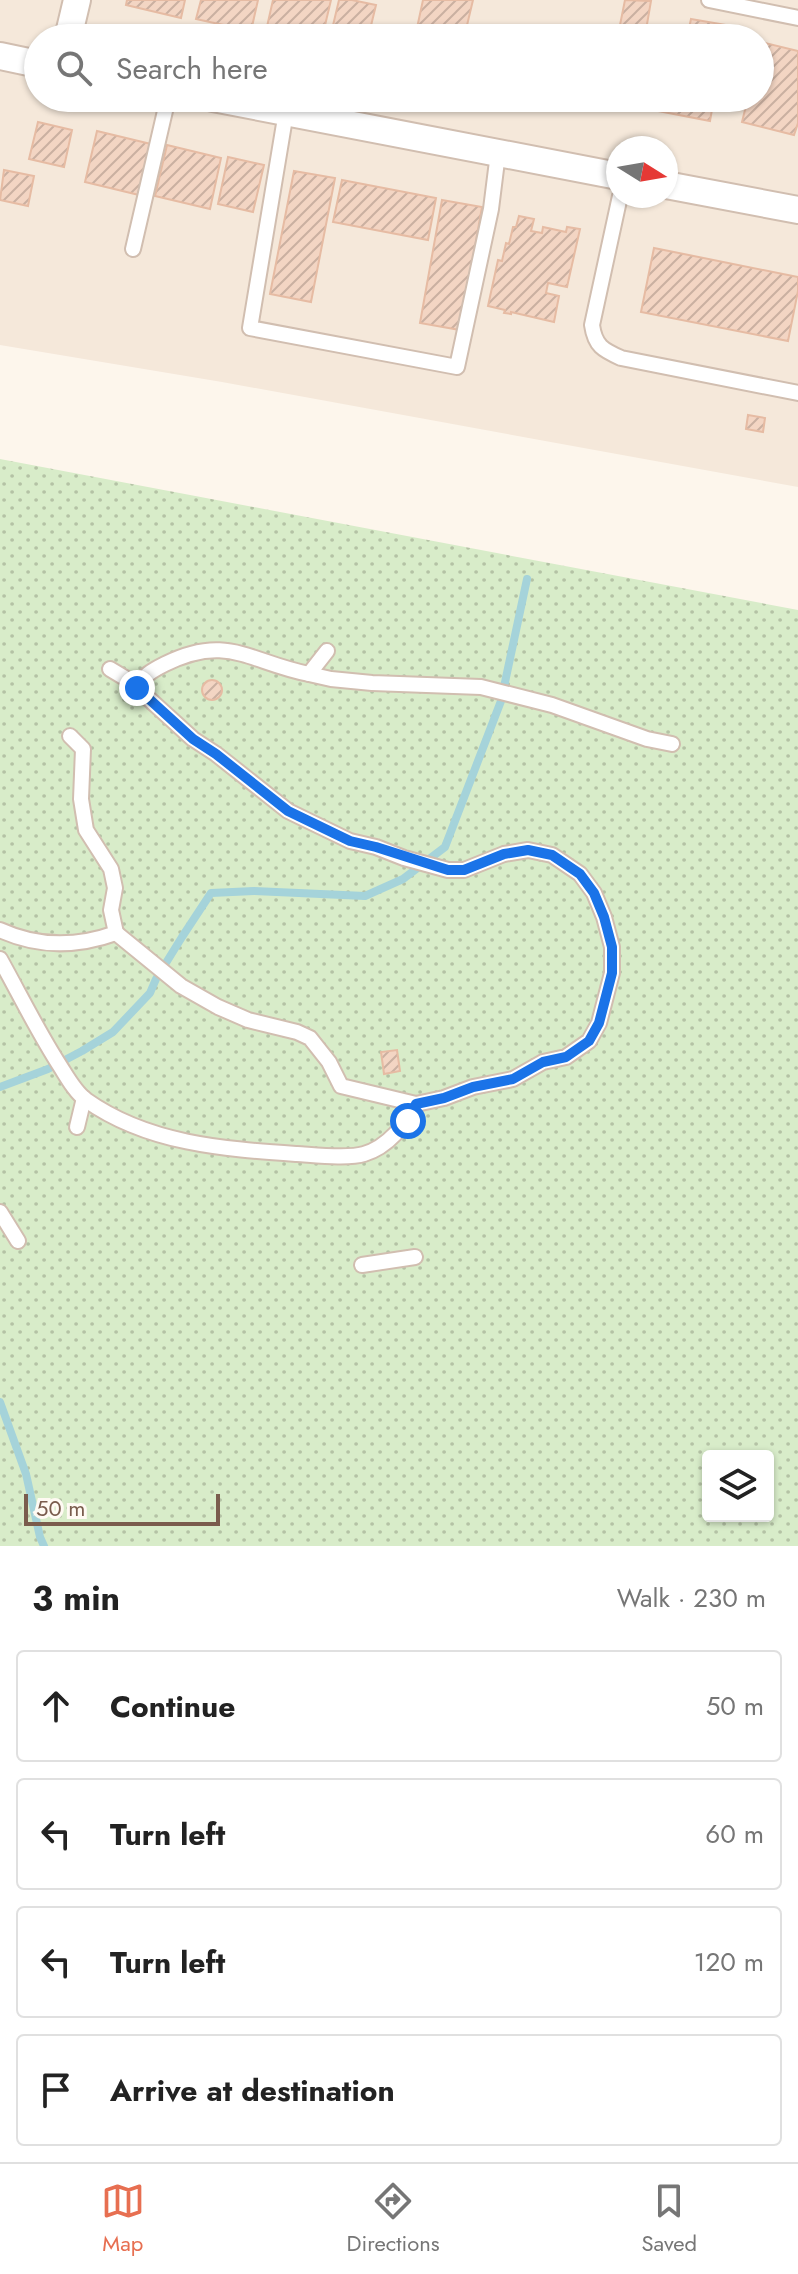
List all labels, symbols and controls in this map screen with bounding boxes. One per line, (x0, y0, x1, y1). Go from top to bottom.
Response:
search box (24, 24, 774, 112)
icon: search (52, 46, 96, 90)
text: Search here (116, 47, 268, 90)
north arrow (606, 136, 678, 208)
route end (119, 670, 155, 706)
route start (390, 1103, 426, 1139)
map controls (702, 1450, 774, 1522)
button: layers (702, 1450, 774, 1522)
scale bar (24, 1490, 220, 1526)
text: 50 m (36, 1492, 85, 1524)
text: 3 min (32, 1574, 120, 1623)
text: Walk · 230 m (617, 1579, 766, 1617)
icon: ahead (34, 1684, 78, 1728)
text: Continue (110, 1685, 236, 1728)
text: 50 m (706, 1687, 764, 1725)
icon: left (34, 1812, 78, 1856)
text: Turn left (110, 1813, 225, 1856)
text: 60 m (705, 1815, 764, 1853)
icon: left (34, 1940, 78, 1984)
text: Turn left (110, 1941, 225, 1984)
text: 120 m (694, 1943, 764, 1981)
icon: arrive (34, 2068, 78, 2112)
text: Arrive at destination (110, 2069, 395, 2112)
tab: Map (101, 2179, 145, 2259)
tab: Directions (347, 2179, 440, 2259)
tab: Saved (641, 2179, 697, 2259)

